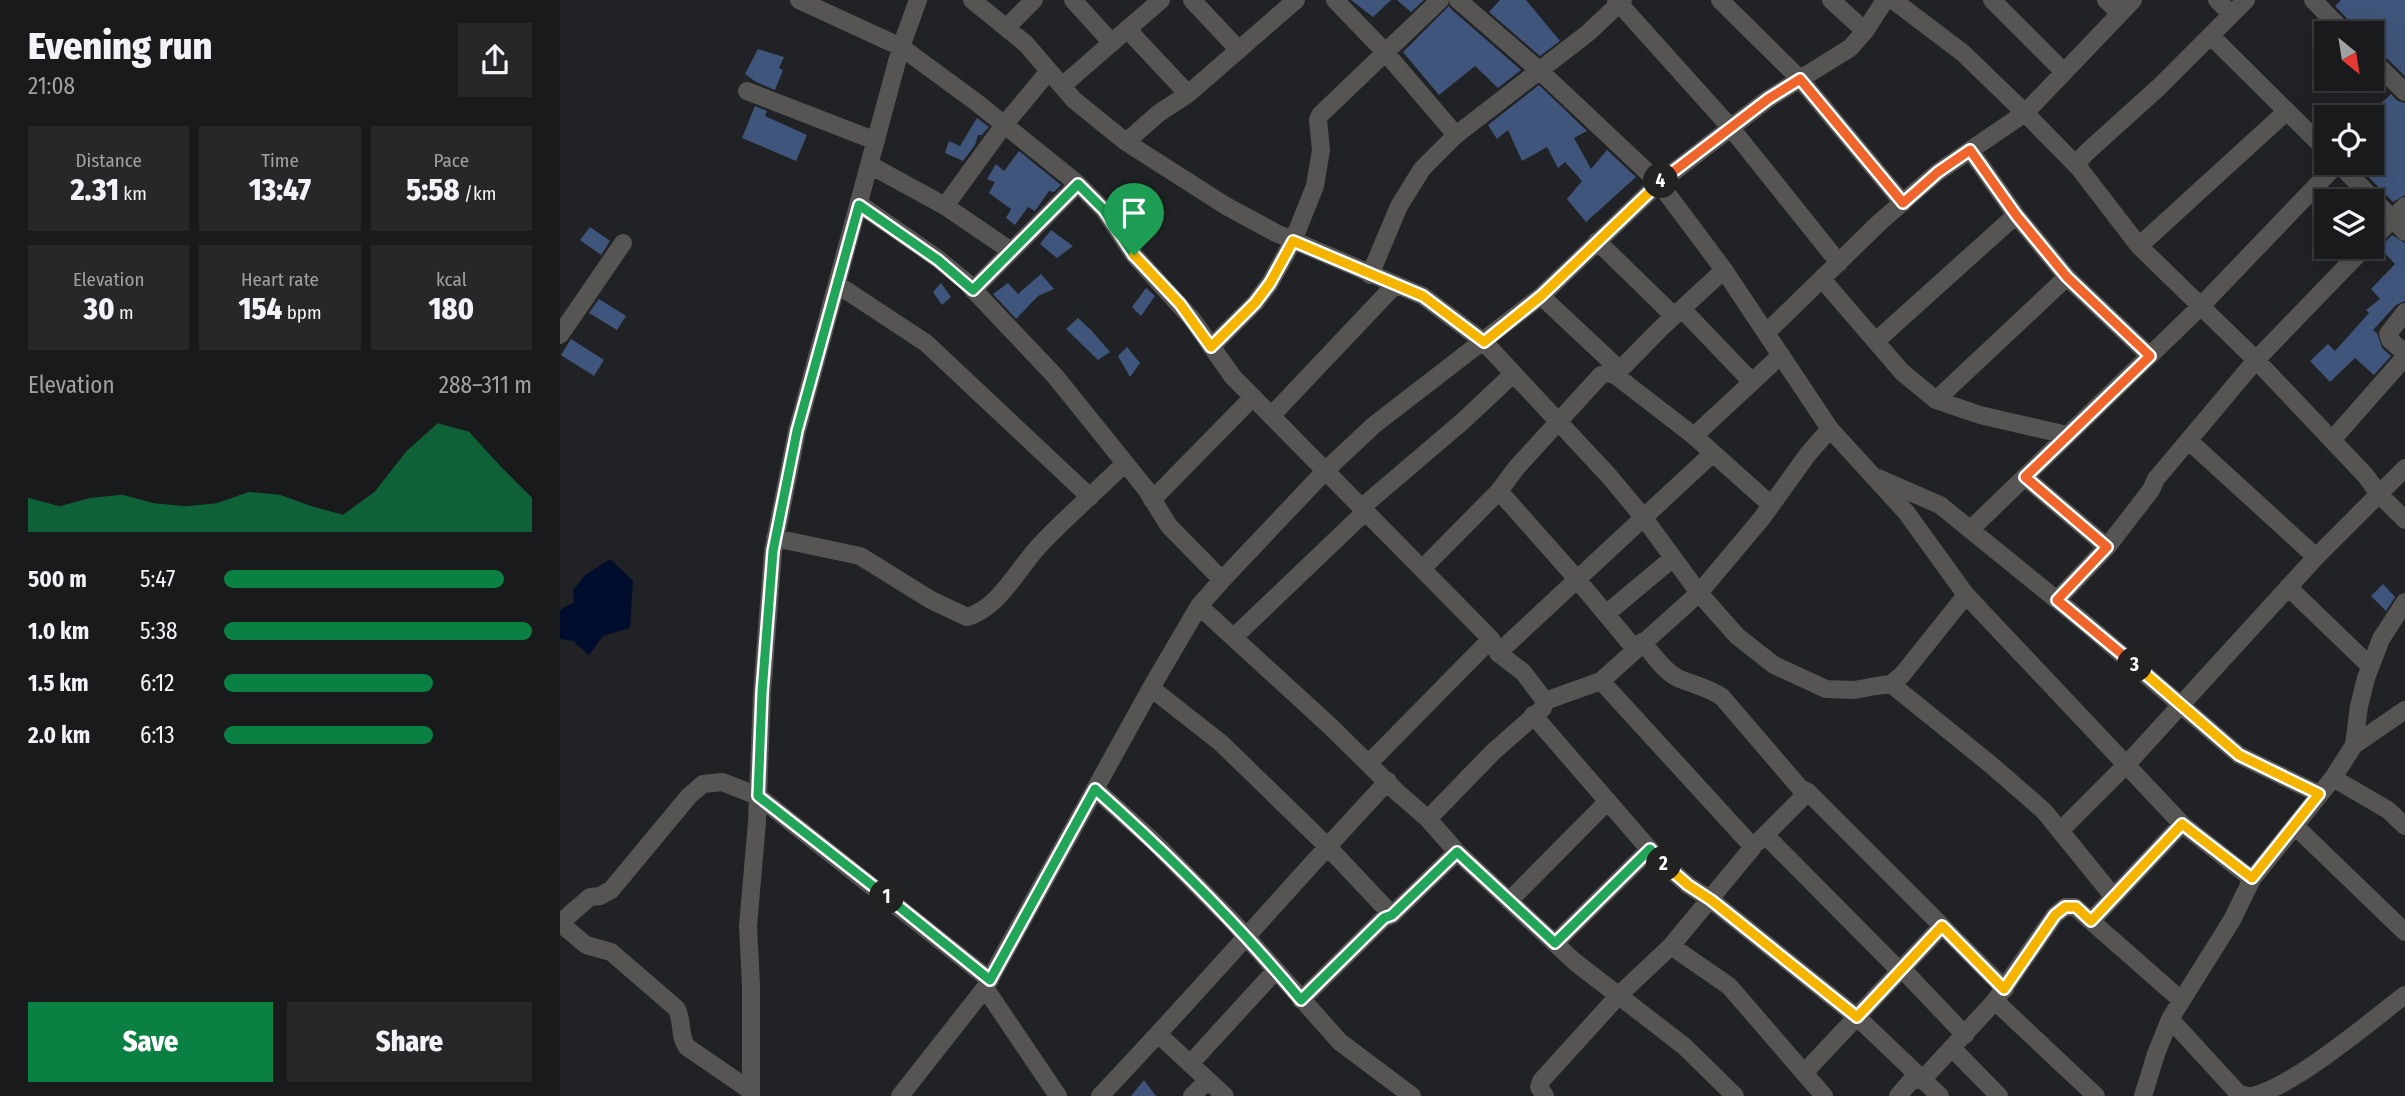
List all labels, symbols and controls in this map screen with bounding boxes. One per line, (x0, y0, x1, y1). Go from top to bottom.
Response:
north arrow (2314, 21, 2384, 91)
map controls (2314, 21, 2384, 259)
text: Evening run (28, 23, 212, 69)
button: share (458, 23, 532, 97)
text: 21:08 (28, 72, 75, 100)
button: locate (2314, 105, 2384, 175)
text: Distance (75, 149, 142, 172)
text: Time (261, 149, 299, 172)
text: Pace (434, 149, 469, 172)
pin: 4 (1644, 164, 1678, 198)
text: 4 (1656, 169, 1665, 192)
text: 2.31 (70, 172, 119, 208)
text: 13:47 (249, 172, 311, 208)
text: 5:58 (406, 172, 460, 208)
text: km (119, 182, 147, 205)
text: /km (460, 182, 496, 205)
pin (1104, 183, 1164, 255)
button: layers (2314, 189, 2384, 259)
icon: arrive (1115, 194, 1153, 232)
text: Elevation (73, 268, 144, 291)
text: Heart rate (241, 268, 319, 291)
text: kcal (436, 268, 467, 291)
text: 30 (84, 291, 115, 327)
text: 154 (238, 291, 282, 327)
text: 180 (428, 291, 474, 327)
text: m (115, 301, 134, 324)
text: bpm (282, 301, 322, 324)
text: Elevation (28, 371, 115, 399)
text: 288–311 m (439, 371, 532, 399)
text: 500 m (28, 565, 87, 593)
text: 5:47 (140, 565, 175, 593)
text: 1.0 km (28, 617, 89, 645)
text: 5:38 (140, 617, 178, 645)
pin: 3 (2118, 648, 2152, 682)
text: 3 (2130, 653, 2139, 676)
text: 1.5 km (28, 669, 89, 697)
text: 6:12 (140, 669, 174, 697)
text: 2.0 km (28, 721, 90, 749)
text: 6:13 (140, 721, 175, 749)
pin: 2 (1646, 846, 1682, 882)
text: 2 (1659, 852, 1668, 875)
pin: 1 (870, 880, 904, 914)
text: 1 (882, 885, 891, 908)
button: Save (28, 1002, 273, 1082)
button: Share (287, 1002, 532, 1082)

